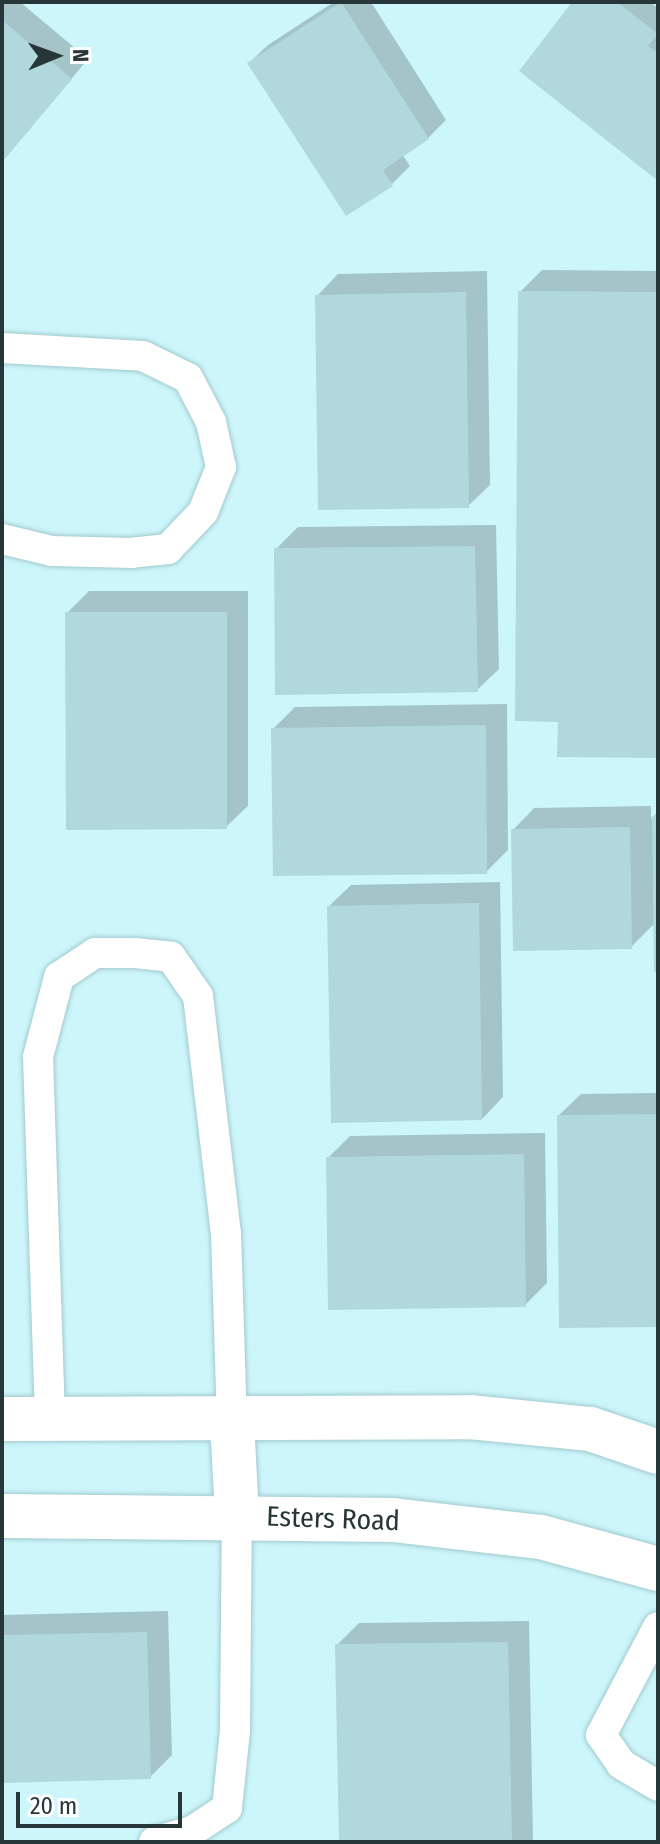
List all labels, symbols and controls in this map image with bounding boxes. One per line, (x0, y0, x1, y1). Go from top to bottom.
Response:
north arrow (16, 16, 96, 96)
text: N (67, 49, 94, 62)
street label: Esters Road (266, 1500, 400, 1538)
scale bar (20, 1776, 186, 1826)
text: 20 m (30, 1792, 77, 1820)

